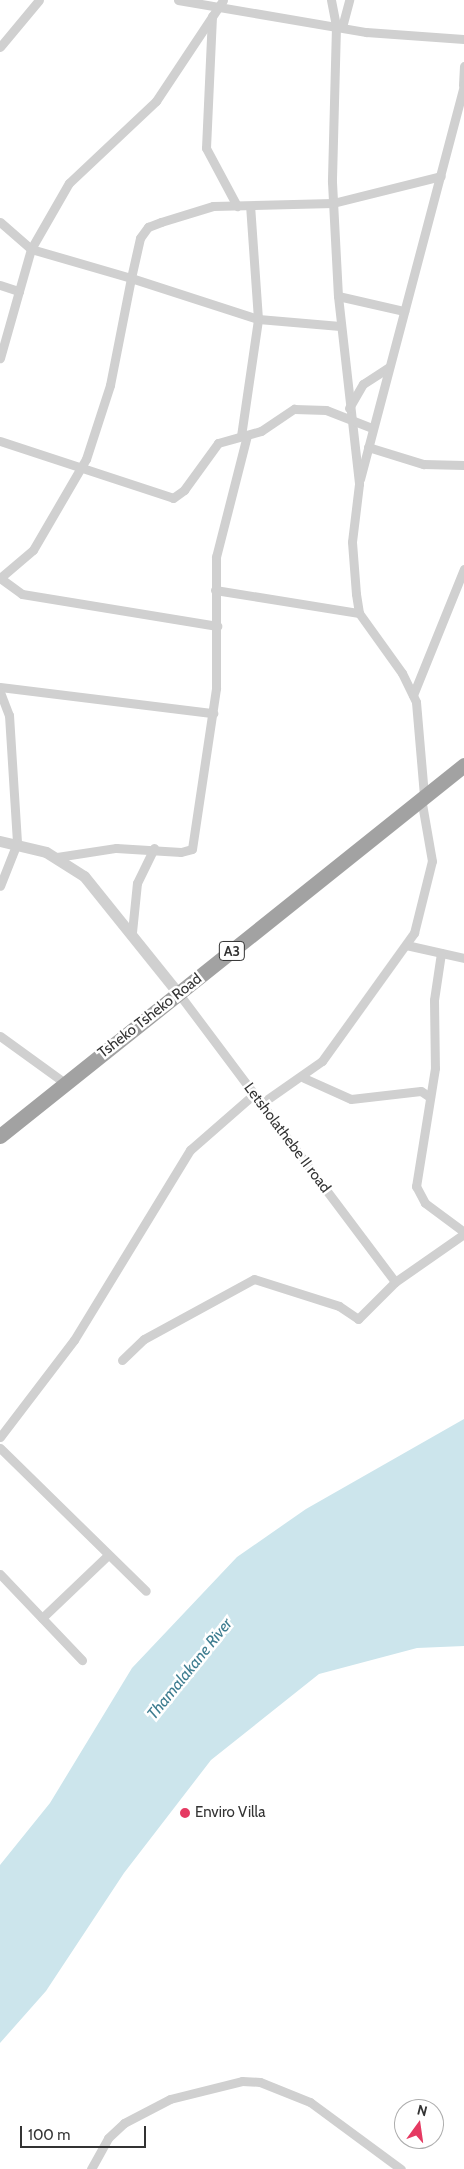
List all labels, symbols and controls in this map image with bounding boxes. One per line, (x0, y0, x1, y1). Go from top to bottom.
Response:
road number: A3 (218, 939, 246, 962)
street label: Tsheko Tsheko Road (94, 970, 206, 1062)
street label: Letsholathebe II road (240, 1080, 334, 1196)
water label: Thamalakane River (143, 1615, 237, 1723)
place label: Enviro Villa (195, 1804, 265, 1822)
marker: Enviro Villa (179, 1807, 191, 1819)
north arrow (394, 2099, 444, 2149)
text: N (415, 2100, 429, 2120)
scale bar (22, 2116, 149, 2148)
text: 100 m (28, 2126, 70, 2144)

